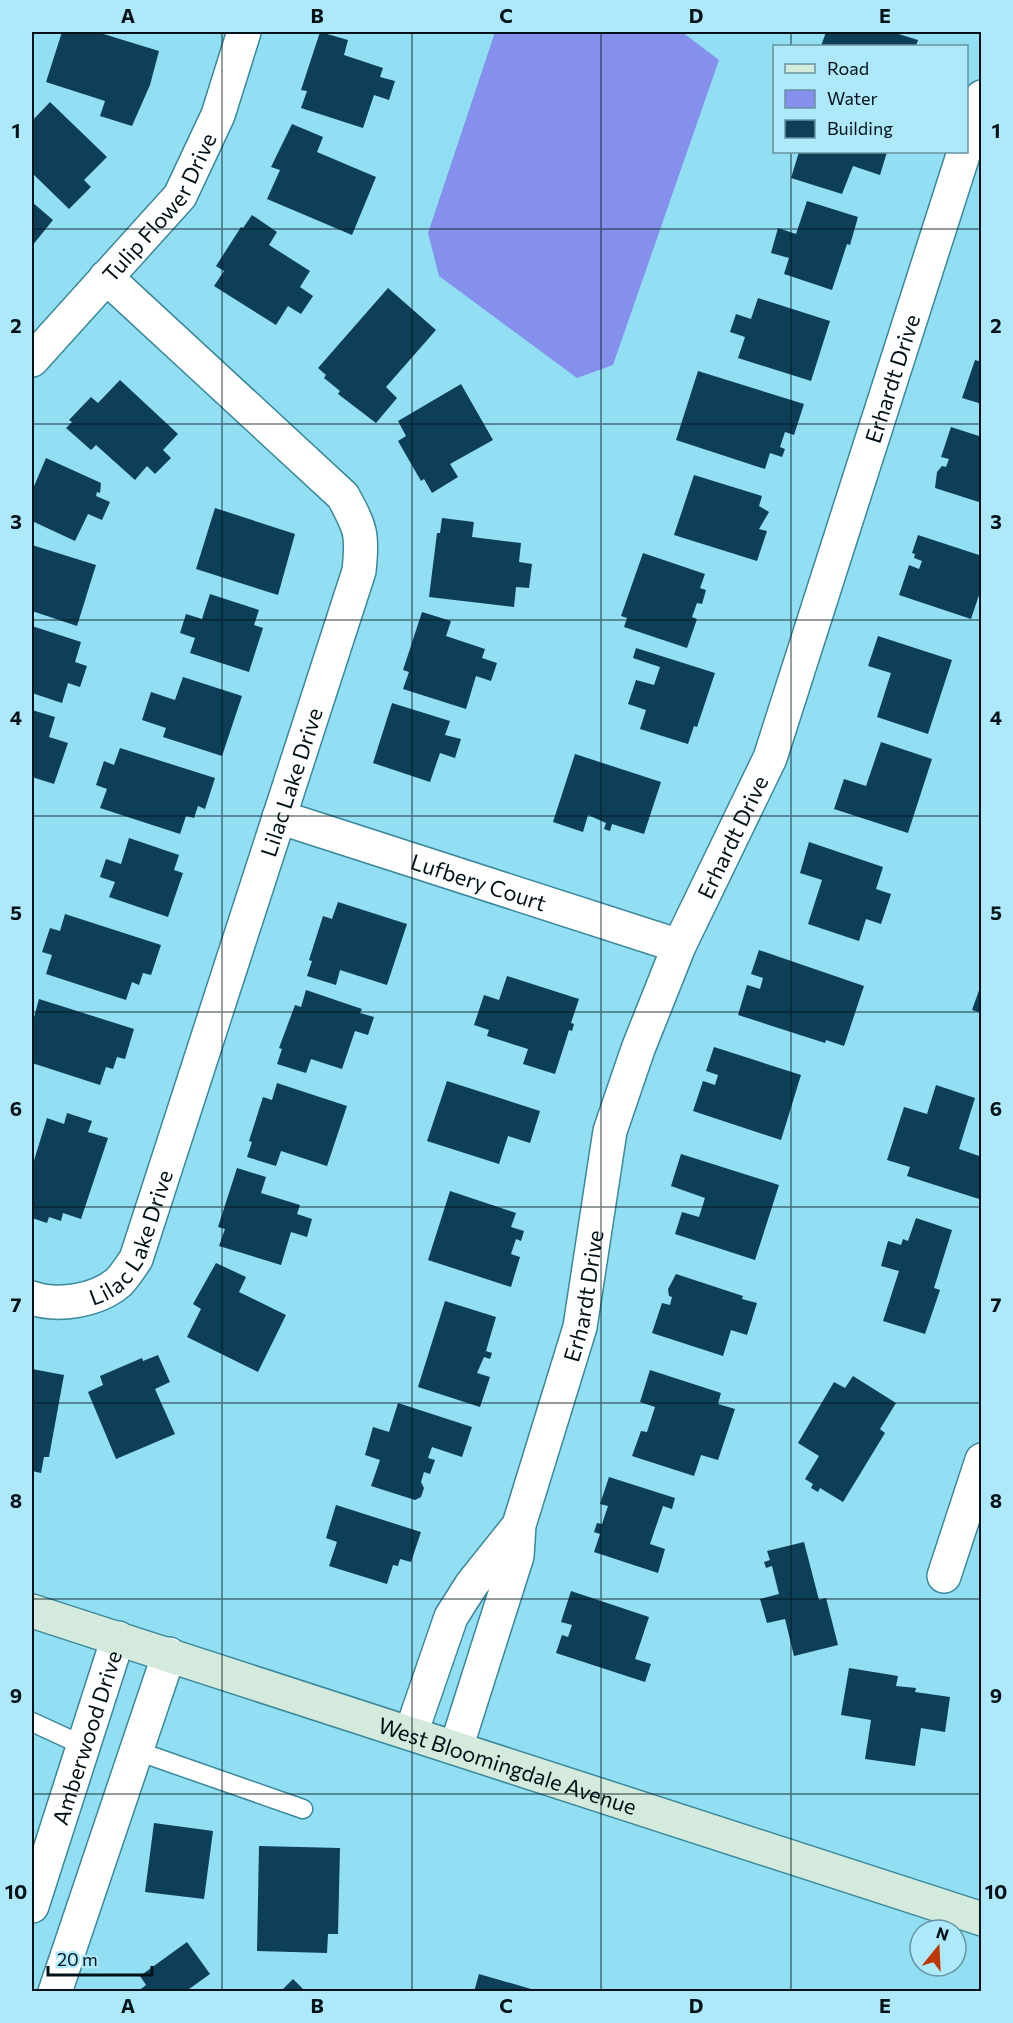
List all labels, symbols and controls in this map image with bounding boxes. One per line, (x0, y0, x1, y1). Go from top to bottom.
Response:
text: A (121, 3, 135, 27)
text: B (310, 3, 324, 27)
text: C (499, 3, 513, 27)
text: D (689, 3, 703, 27)
text: E (879, 3, 891, 27)
legend (773, 45, 968, 153)
text: Road (827, 57, 869, 79)
text: Water (827, 87, 878, 109)
text: Building (827, 117, 893, 139)
text: 1 (11, 118, 21, 142)
text: 1 (991, 118, 1001, 142)
street label: Tulip Flower Drive (96, 128, 221, 287)
street label: Erhardt Drive (858, 311, 925, 446)
text: 2 (10, 313, 22, 337)
text: 2 (990, 313, 1002, 337)
text: 3 (10, 509, 22, 533)
text: 3 (990, 509, 1002, 533)
street label: Lilac Lake Drive (254, 704, 327, 860)
text: 4 (10, 705, 22, 729)
text: 4 (990, 705, 1002, 729)
street label: Erhardt Drive (691, 771, 773, 903)
street label: Lufbery Court (408, 847, 550, 916)
text: 5 (10, 900, 22, 924)
text: 5 (990, 900, 1002, 924)
text: 6 (10, 1096, 22, 1120)
text: 6 (990, 1096, 1002, 1120)
street label: Lilac Lake Drive (85, 1166, 178, 1310)
street label: Erhardt Drive (557, 1228, 608, 1365)
text: 7 (11, 1292, 22, 1316)
text: 7 (991, 1292, 1002, 1316)
text: 8 (10, 1488, 22, 1512)
text: 8 (990, 1488, 1002, 1512)
street label: Amberwood Drive (46, 1647, 127, 1828)
text: 9 (10, 1683, 22, 1707)
text: 9 (990, 1683, 1002, 1707)
street label: West Bloomingdale Avenue (375, 1711, 640, 1820)
text: 10 (5, 1879, 27, 1903)
text: 10 (985, 1879, 1007, 1903)
north arrow (908, 1918, 968, 1978)
text: N (934, 1922, 951, 1944)
scale bar (48, 1939, 152, 1977)
text: 20 m (57, 1948, 98, 1970)
text: A (121, 1993, 135, 2017)
text: B (310, 1993, 324, 2017)
text: C (499, 1993, 513, 2017)
text: D (689, 1993, 703, 2017)
text: E (879, 1993, 891, 2017)

